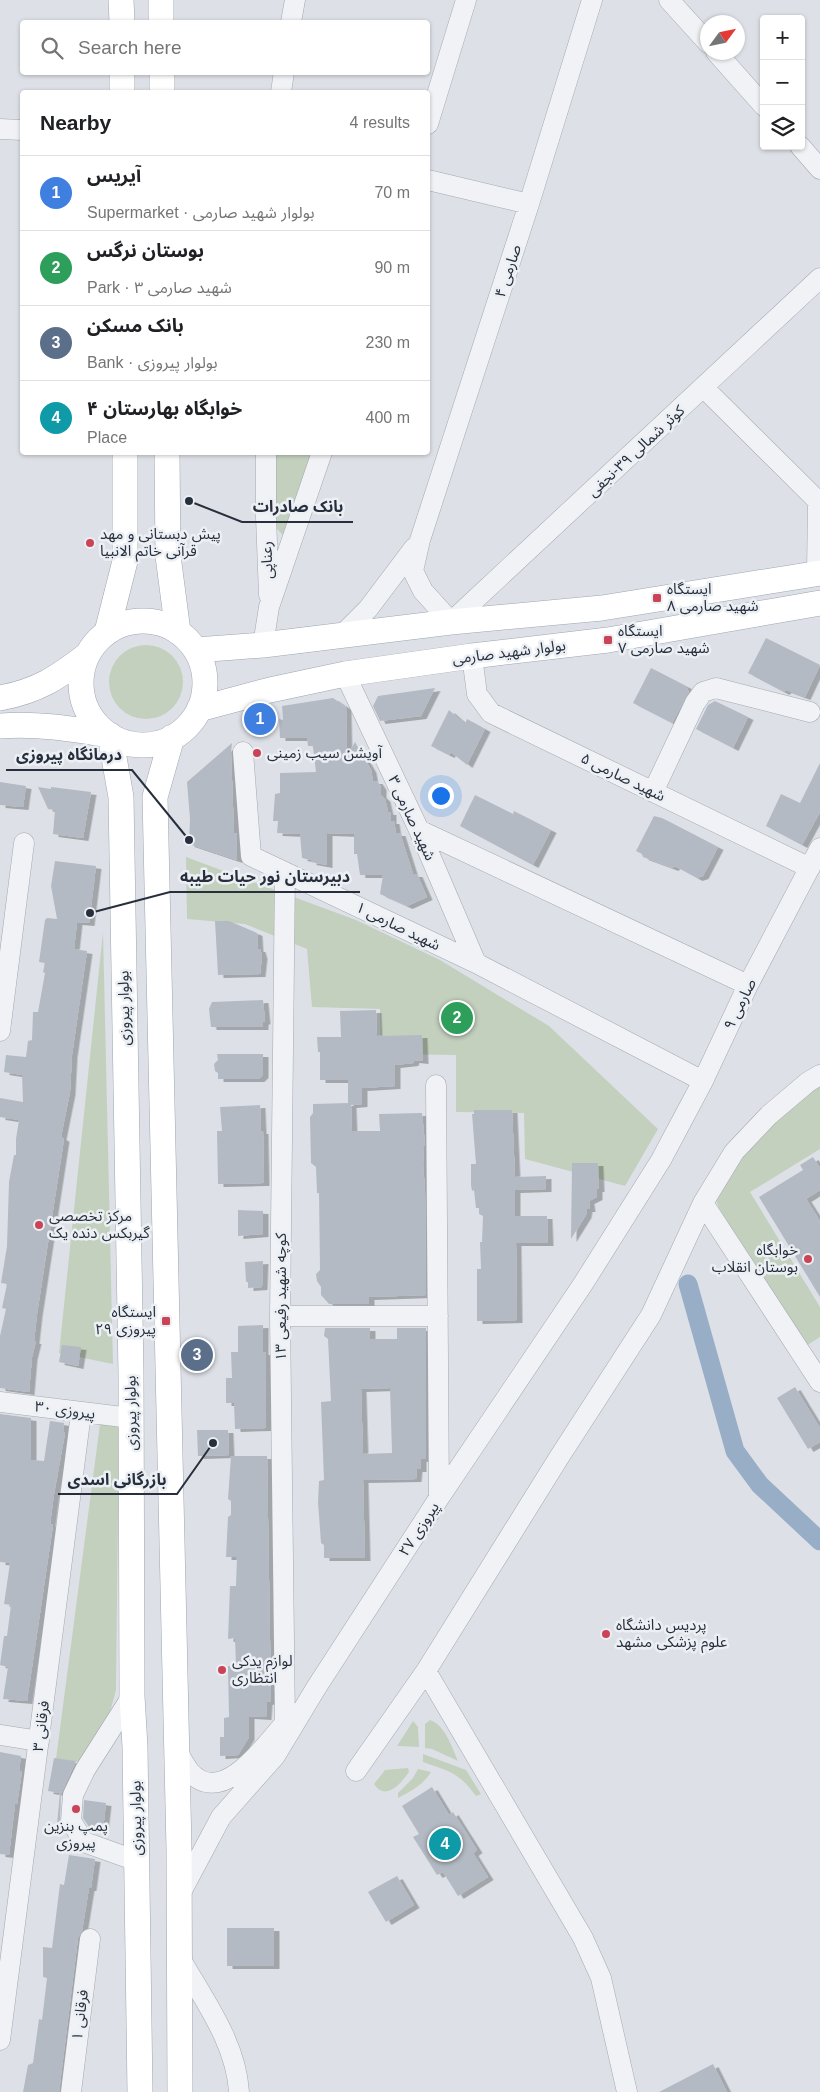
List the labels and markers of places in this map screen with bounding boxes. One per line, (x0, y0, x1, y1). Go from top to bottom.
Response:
callout: بانک صادرات (242, 491, 353, 522)
place label: پیش دبستانی و مهد قرآنی خاتم الانبیا (100, 525, 221, 562)
marker: پیش دبستانی و مهد قرآنی خاتم الانبیا (84, 537, 96, 549)
place label: ایستگاه شهید صارمی ۸ (667, 580, 759, 615)
marker: ایستگاه شهید صارمی ۸ (651, 592, 663, 604)
place label: ایستگاه شهید صارمی ۷ (618, 622, 710, 657)
marker: ایستگاه شهید صارمی ۷ (602, 634, 614, 646)
pin: 1 (244, 700, 276, 738)
callout: درمانگاه پیروزی (6, 739, 132, 770)
place label: آویشن سیب زمینی (267, 744, 383, 762)
marker: آویشن سیب زمینی (251, 747, 263, 759)
callout: دبیرستان نور حیات طیبه (170, 861, 360, 892)
pin: 2 (441, 999, 473, 1037)
place label: مرکز تخصصی گیربکس دنده یک (49, 1207, 150, 1242)
marker: مرکز تخصصی گیربکس دنده یک (33, 1219, 45, 1231)
place label: خوابگاه بوستان انقلاب (712, 1241, 798, 1276)
marker: خوابگاه بوستان انقلاب (802, 1253, 814, 1265)
place label: ایستگاه پیروزی ۲۹ (95, 1303, 156, 1339)
marker: ایستگاه پیروزی ۲۹ (160, 1315, 172, 1327)
pin: 3 (181, 1336, 213, 1374)
callout: بازرگانی اسدی (58, 1463, 177, 1494)
place label: پردیس دانشگاه علوم پزشکی مشهد (616, 1616, 728, 1653)
marker: پردیس دانشگاه علوم پزشکی مشهد (600, 1628, 612, 1640)
place label: لوازم یدکی انتظاری (232, 1652, 293, 1687)
marker: لوازم یدکی انتظاری (216, 1664, 228, 1676)
marker: پمپ بنزین پیروزی (70, 1803, 82, 1815)
place label: پمپ بنزین پیروزی (44, 1817, 108, 1853)
pin: 4 (429, 1825, 461, 1863)

